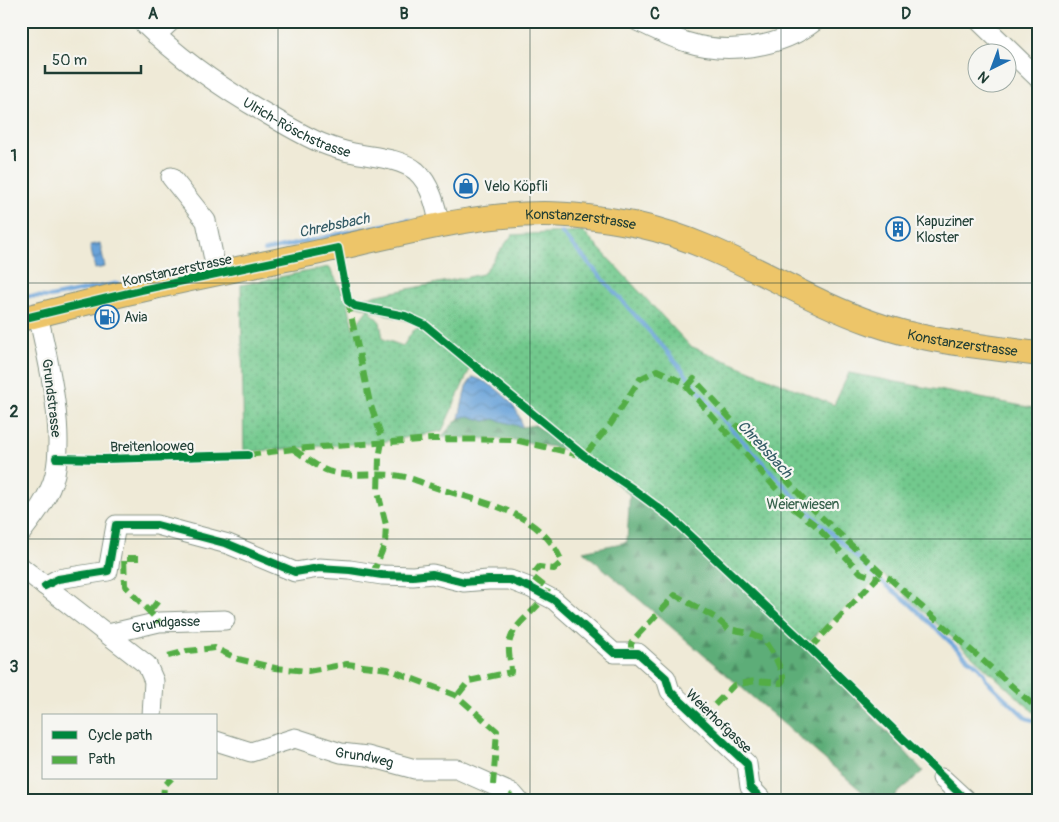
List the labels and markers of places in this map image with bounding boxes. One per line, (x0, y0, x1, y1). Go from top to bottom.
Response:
shop icon: Velo Köpfli (453, 173, 479, 199)
place label: Velo Köpfli (484, 178, 548, 195)
place label: Kapuziner Kloster (916, 213, 974, 246)
building icon: Kapuziner Kloster (885, 216, 911, 242)
fuel station icon: Avia (94, 304, 120, 330)
place label: Avia (124, 309, 148, 326)

